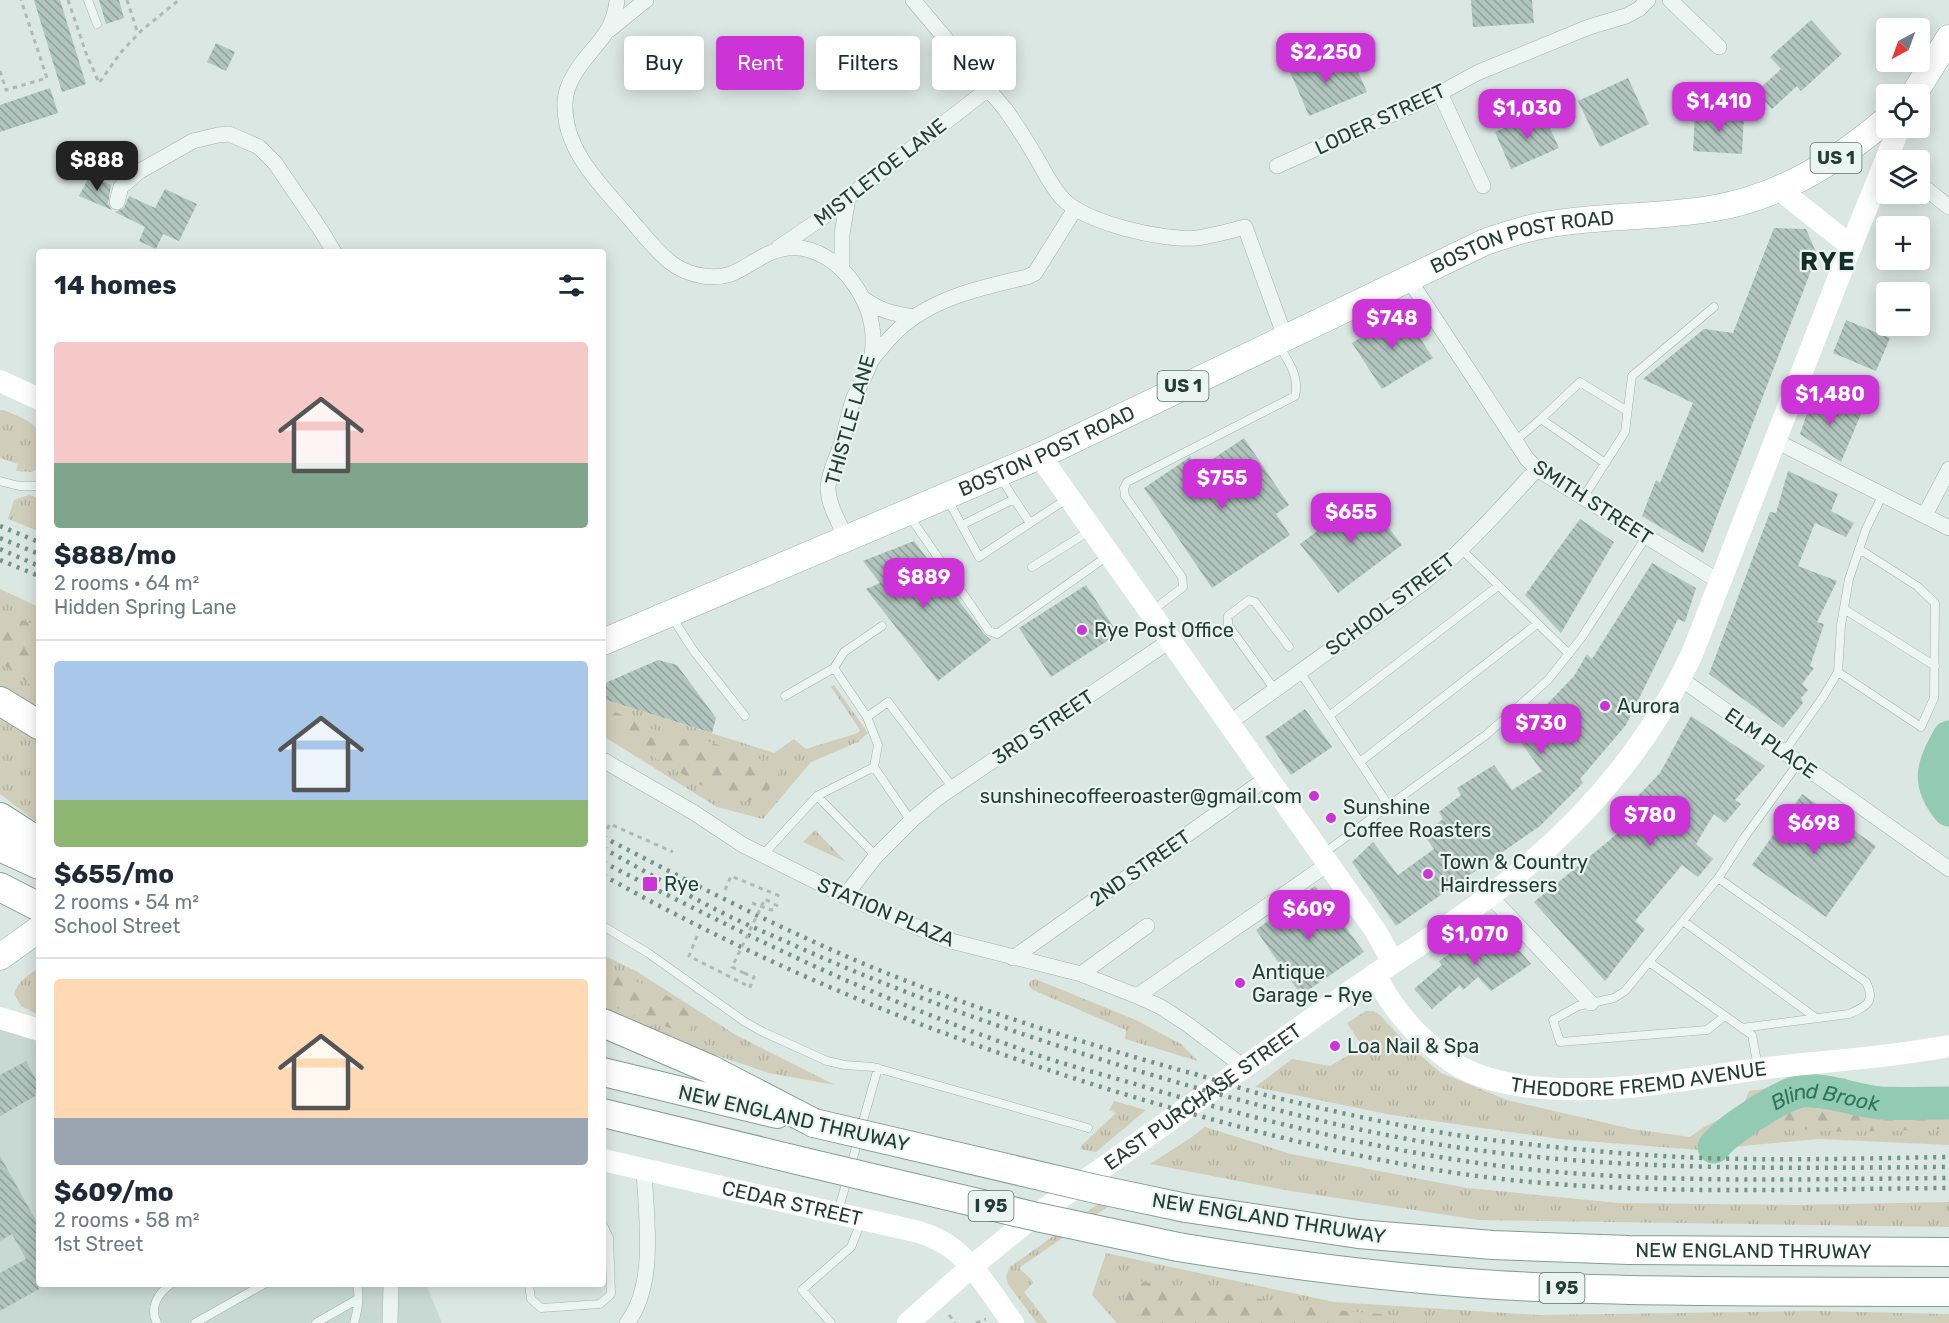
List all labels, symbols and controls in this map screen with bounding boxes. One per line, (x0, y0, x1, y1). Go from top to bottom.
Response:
north arrow (1876, 18, 1930, 72)
map controls (1876, 18, 1930, 336)
pin: $2,250 (1277, 33, 1375, 84)
chip: Buy (624, 36, 704, 90)
chip: Rent (716, 36, 804, 90)
chip: Filters (816, 36, 920, 90)
chip: New (932, 36, 1016, 90)
text: $2,250 (1290, 40, 1362, 64)
street label: LODER STREET (1311, 78, 1449, 160)
pin: $1,410 (1670, 82, 1768, 133)
button: locate (1876, 84, 1930, 138)
pin: $1,030 (1478, 89, 1576, 140)
text: $1,410 (1686, 89, 1752, 113)
text: $1,030 (1492, 96, 1562, 120)
street label: MISTLETOE LANE (809, 113, 951, 231)
pin: $888 (61, 141, 133, 192)
road number: US 1 (1810, 143, 1862, 173)
text: $888 (70, 148, 124, 172)
button: layers (1876, 150, 1930, 204)
street label: BOSTON POST ROAD (1426, 206, 1615, 279)
button: + (1876, 216, 1930, 270)
district label: RYE (1800, 246, 1856, 277)
icon: filters (555, 269, 588, 302)
text: 14 homes (54, 270, 177, 301)
button: − (1876, 282, 1930, 336)
pin: $748 (1356, 299, 1428, 350)
text: $748 (1366, 306, 1418, 330)
street label: THISTLE LANE (820, 352, 880, 488)
road number: US 1 (1158, 371, 1208, 401)
pin: $1,480 (1781, 375, 1879, 426)
icon: home (267, 381, 375, 489)
text: $1,480 (1795, 382, 1865, 406)
street label: BOSTON POST ROAD (955, 400, 1139, 501)
street label: SMITH STREET (1529, 455, 1657, 550)
pin: $755 (1186, 459, 1258, 510)
text: $755 (1197, 466, 1247, 490)
pin: $655 (1315, 493, 1387, 544)
text: $655 (1325, 500, 1377, 524)
text: $888/mo (54, 540, 176, 571)
street label: SCHOOL STREET (1321, 547, 1460, 660)
pin: $889 (888, 558, 960, 609)
text: $889 (897, 565, 951, 589)
text: 2 rooms · 64 m² (54, 571, 199, 595)
text: Hidden Spring Lane (54, 595, 237, 619)
place label: Rye Post Office (1094, 618, 1234, 642)
marker: Rye Post Office (1075, 623, 1089, 637)
street label: 3RD STREET (988, 684, 1098, 770)
place label: Aurora (1617, 694, 1680, 718)
marker: Aurora (1598, 699, 1612, 713)
icon: home (267, 700, 375, 808)
street label: ELM PLACE (1720, 703, 1822, 783)
pin: $730 (1505, 704, 1577, 755)
text: $730 (1515, 711, 1567, 735)
place label: sunshinecoffeeroaster@gmail.com (980, 784, 1302, 808)
marker: sunshinecoffeeroaster@gmail.com (1307, 789, 1321, 803)
place label: Sunshine Coffee Roasters (1343, 795, 1491, 842)
pin: $780 (1614, 796, 1686, 847)
text: $780 (1624, 803, 1676, 827)
pin: $698 (1778, 804, 1850, 855)
marker: Sunshine Coffee Roasters (1324, 811, 1338, 825)
text: $698 (1788, 811, 1840, 835)
street label: 2ND STREET (1085, 824, 1195, 911)
place label: Town & Country Hairdressers (1440, 850, 1588, 897)
text: $655/mo (54, 859, 174, 890)
marker: Town & Country Hairdressers (1421, 867, 1435, 881)
place label: Rye (664, 872, 699, 896)
street label: STATION PLAZA (814, 872, 958, 952)
marker: Rye (641, 875, 659, 893)
text: 2 rooms · 54 m² (54, 890, 199, 914)
pin: $609 (1273, 890, 1345, 941)
text: $609 (1283, 897, 1335, 921)
text: School Street (54, 914, 180, 938)
pin: $1,070 (1426, 915, 1524, 966)
text: $1,070 (1441, 922, 1509, 946)
place label: Antique Garage - Rye (1252, 960, 1373, 1007)
marker: Antique Garage - Rye (1233, 976, 1247, 990)
icon: home (267, 1018, 375, 1126)
street label: EAST PURCHASE STREET (1100, 1018, 1306, 1175)
place label: Loa Nail & Spa (1347, 1034, 1479, 1058)
marker: Loa Nail & Spa (1328, 1039, 1342, 1053)
street label: THEODORE FREMD AVENUE (1509, 1056, 1768, 1101)
water label: Blind Brook (1766, 1078, 1882, 1116)
street label: NEW ENGLAND THRUWAY (676, 1080, 912, 1156)
street label: CEDAR STREET (720, 1175, 865, 1231)
text: $609/mo (54, 1177, 174, 1208)
street label: NEW ENGLAND THRUWAY (1150, 1188, 1388, 1248)
road number: I 95 (968, 1191, 1014, 1221)
text: 2 rooms · 58 m² (54, 1208, 200, 1232)
text: 1st Street (54, 1232, 143, 1256)
street label: NEW ENGLAND THRUWAY (1635, 1238, 1872, 1264)
road number: I 95 (1540, 1273, 1584, 1303)

